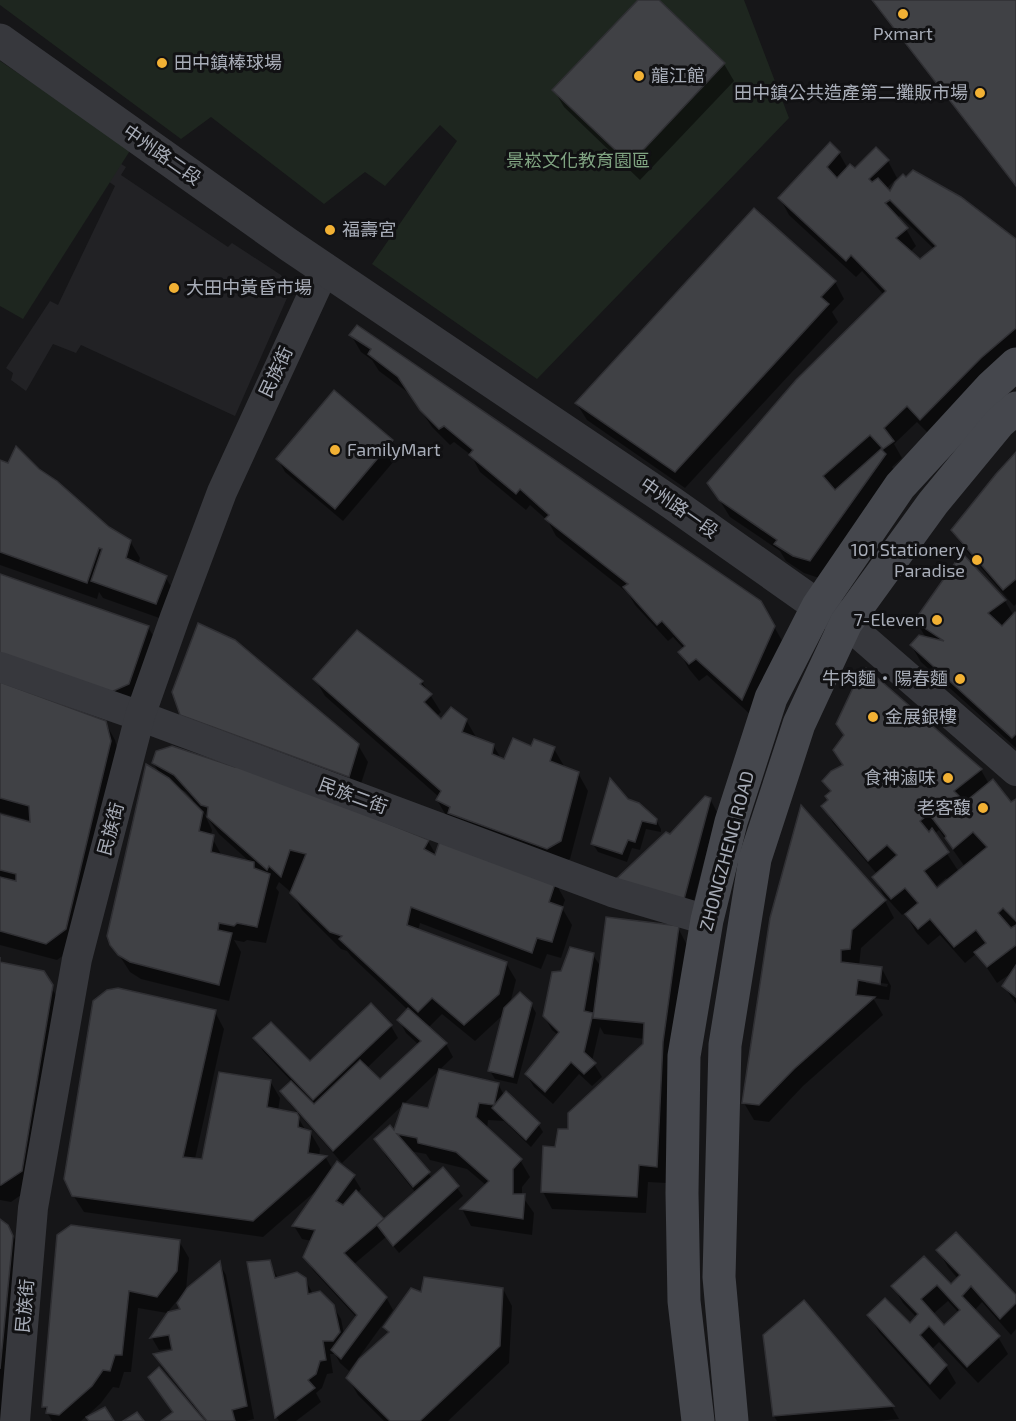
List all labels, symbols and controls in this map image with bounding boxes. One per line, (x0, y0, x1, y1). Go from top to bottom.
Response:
marker: Pxmart (896, 7, 910, 21)
place label: Pxmart (873, 22, 933, 44)
place label: 田中鎮棒球場 (174, 51, 282, 73)
marker: 田中鎮棒球場 (155, 56, 169, 70)
place label: 龍江館 (651, 64, 705, 86)
marker: 龍江館 (632, 69, 646, 83)
place label: 田中鎮公共造產第二攤販市場 (734, 81, 968, 103)
marker: 田中鎮公共造產第二攤販市場 (973, 86, 987, 100)
street label: 中州路二段 (119, 119, 206, 189)
park label: 景崧文化教育園區 (506, 149, 650, 171)
place label: 福壽宮 (342, 218, 396, 240)
marker: 福壽宮 (323, 223, 337, 237)
place label: 大田中黃昏市場 (186, 276, 312, 298)
marker: 大田中黃昏市場 (167, 281, 181, 295)
street label: 民族街 (254, 342, 296, 401)
place label: FamilyMart (347, 438, 441, 460)
marker: FamilyMart (328, 443, 342, 457)
street label: 中州路一段 (636, 472, 723, 542)
place label: 101 Stationery Paradise (851, 538, 965, 581)
marker: 101 Stationery Paradise (970, 553, 984, 567)
place label: 7-Eleven (853, 608, 925, 630)
marker: 7-Eleven (930, 613, 944, 627)
place label: 牛肉麵‧陽春麵 (822, 667, 948, 689)
marker: 牛肉麵‧陽春麵 (953, 672, 967, 686)
place label: 金展銀樓 (885, 705, 957, 727)
marker: 金展銀樓 (866, 710, 880, 724)
place label: 食神滷味 (864, 766, 936, 788)
street label: ZHONGZHENG ROAD (694, 768, 758, 933)
marker: 食神滷味 (941, 771, 955, 785)
street label: 民族二街 (316, 772, 391, 818)
place label: 老客馥 (917, 796, 971, 818)
street label: 民族街 (92, 800, 128, 858)
marker: 老客馥 (976, 801, 990, 815)
street label: 民族街 (11, 1278, 37, 1334)

